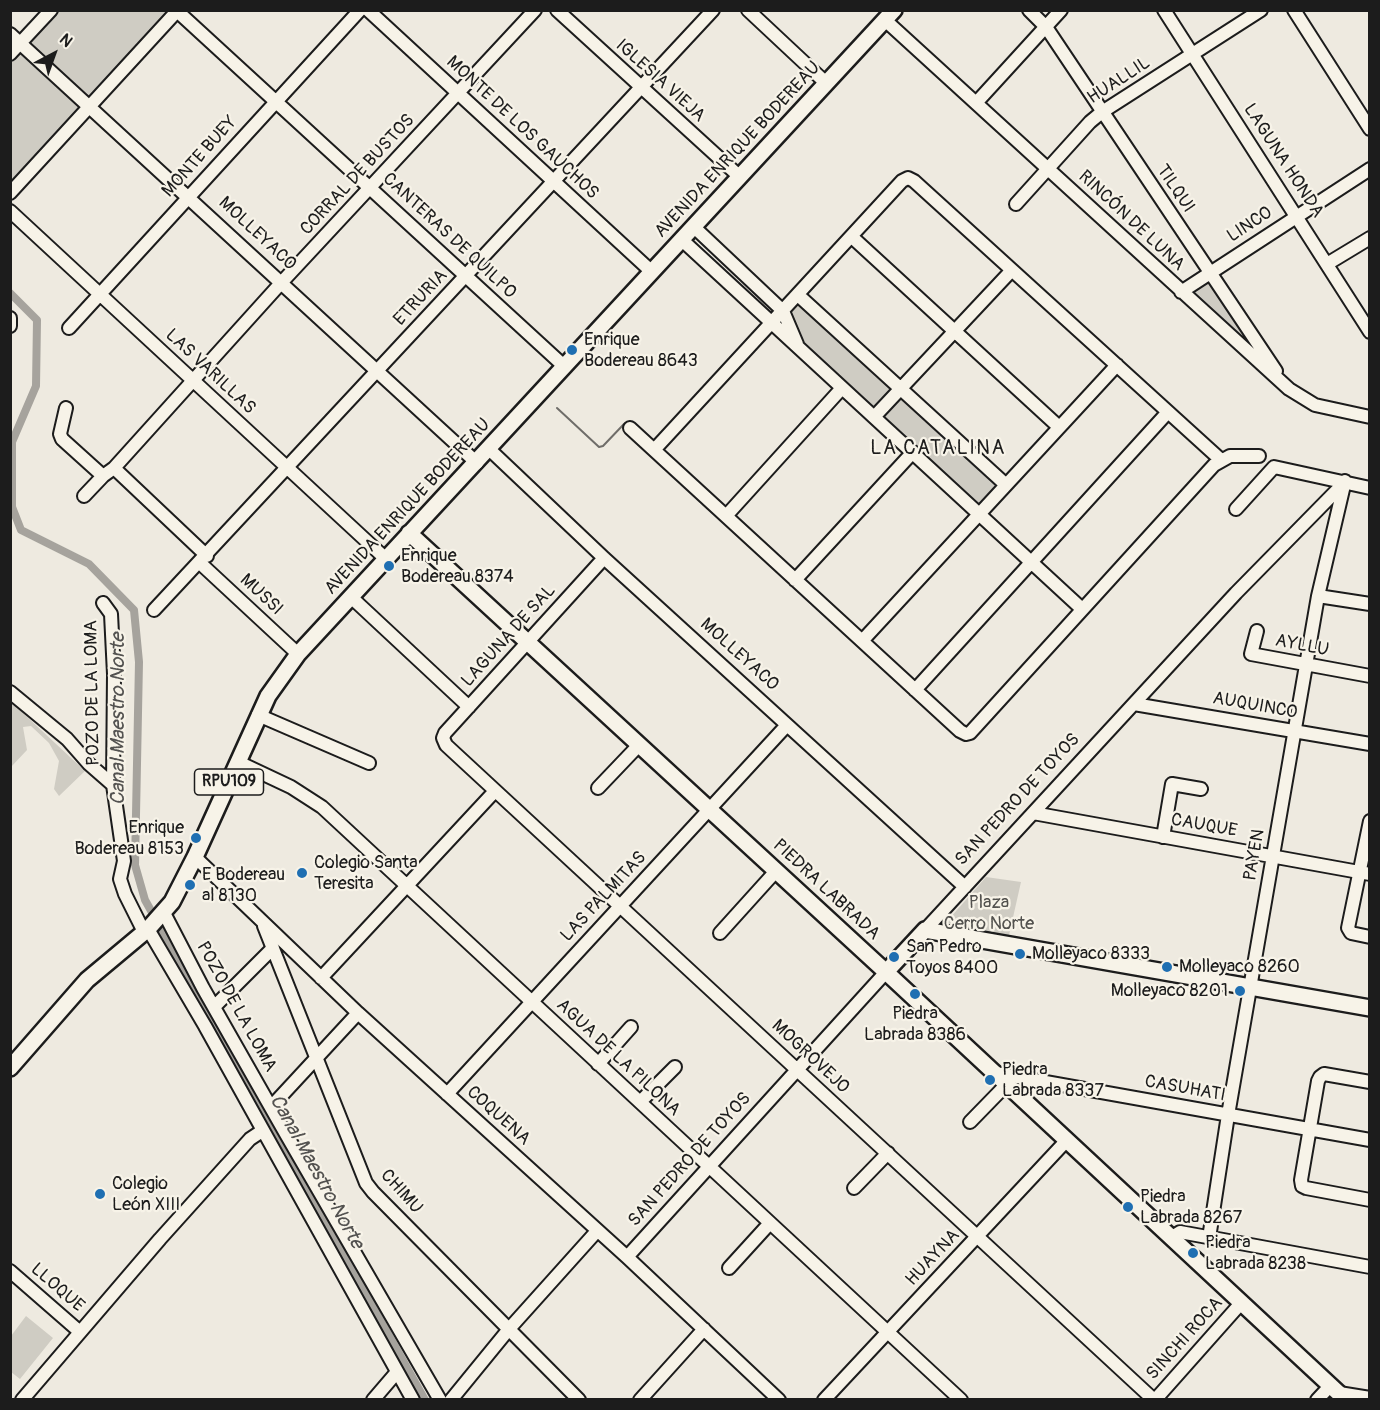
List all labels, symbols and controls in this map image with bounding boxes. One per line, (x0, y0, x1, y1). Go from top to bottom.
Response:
north arrow (24, 24, 84, 84)
text: N (55, 29, 76, 52)
street label: IGLESIA VIEJA (611, 35, 709, 127)
street label: MONTE DE LOS GAUCHOS (441, 52, 603, 204)
street label: HUALLIL (1084, 53, 1154, 109)
street label: AVENIDA ENRIQUE BODEREAU (651, 57, 825, 243)
street label: LAGUNA HONDA (1238, 100, 1328, 222)
street label: CORRAL DE BUSTOS (296, 110, 420, 240)
street label: MONTE BUEY (158, 112, 242, 202)
street label: TILQUI (1151, 161, 1199, 217)
street label: RINCÓN DE LUNA (1073, 166, 1189, 276)
street label: CANTERAS DE QUILPO (378, 168, 520, 304)
street label: MOLLEYACO (214, 193, 300, 275)
street label: LINCO (1223, 203, 1277, 247)
street label: ETRURIA (390, 265, 452, 331)
street label: LAS VARILLAS (160, 325, 260, 419)
place label: Enrique Bodereau 8643 (584, 329, 698, 372)
marker: Enrique Bodereau 8643 (565, 343, 579, 357)
street label: AVENIDA ENRIQUE BODEREAU (321, 414, 495, 600)
district label: LA CATALINA (870, 437, 1006, 461)
place label: Enrique Bodereau 8374 (401, 545, 514, 588)
marker: Enrique Bodereau 8374 (382, 559, 396, 573)
street label: MUSSI (235, 570, 287, 620)
street label: LAGUNA DE SAL (457, 580, 561, 692)
street label: MOLLEYACO (695, 614, 783, 696)
street label: POZO DE LA LOMA (81, 620, 105, 766)
street label: AYLLU (1273, 630, 1331, 662)
water label: Canal Maestro Norte (107, 633, 131, 805)
street label: AUQUINCO (1211, 688, 1299, 724)
street label: SAN PEDRO DE TOYOS (951, 729, 1085, 871)
road number: RPU109 (194, 769, 264, 795)
street label: CAUQUE (1169, 810, 1239, 842)
place label: Enrique Bodereau 8153 (74, 817, 184, 860)
street label: PAYEN (1240, 828, 1270, 882)
marker: Enrique Bodereau 8153 (189, 831, 203, 845)
street label: PIEDRA LABRADA (768, 835, 884, 945)
street label: LAS PALMITAS (557, 847, 651, 947)
place label: Colegio Santa Teresita (314, 852, 418, 894)
place label: E Bodereau al 8130 (202, 864, 285, 906)
marker: Colegio Santa Teresita (295, 866, 309, 880)
marker: E Bodereau al 8130 (183, 878, 197, 892)
park label: Plaza Cerro Norte (944, 892, 1034, 934)
place label: San Pedro Toyos 8400 (906, 936, 998, 978)
street label: POZO DE LA LOMA (191, 938, 281, 1076)
place label: Molleyaco 8333 (1032, 943, 1150, 965)
marker: Molleyaco 8333 (1013, 947, 1027, 961)
marker: San Pedro Toyos 8400 (887, 950, 901, 964)
place label: Molleyaco 8260 (1179, 956, 1300, 978)
marker: Molleyaco 8260 (1160, 960, 1174, 974)
place label: Molleyaco 8201 (1111, 980, 1228, 1002)
marker: Molleyaco 8201 (1233, 984, 1247, 998)
marker: Piedra Labrada 8386 (908, 987, 922, 1001)
street label: AGUA DE LA PILONA (551, 995, 685, 1121)
place label: Piedra Labrada 8386 (864, 1003, 966, 1046)
street label: MOGROVEJO (767, 1016, 853, 1098)
place label: Piedra Labrada 8337 (1002, 1059, 1104, 1102)
street label: CASUHATI (1143, 1071, 1227, 1107)
marker: Piedra Labrada 8337 (983, 1073, 997, 1087)
street label: COQUENA (462, 1082, 534, 1150)
street label: SAN PEDRO DE TOYOS (624, 1089, 756, 1231)
water label: Canal Maestro Norte (264, 1091, 368, 1253)
street label: CHIMU (375, 1165, 427, 1219)
place label: Colegio León XIII (112, 1173, 180, 1216)
place label: Piedra Labrada 8267 (1140, 1186, 1242, 1228)
marker: Colegio León XIII (93, 1187, 107, 1201)
marker: Piedra Labrada 8267 (1121, 1200, 1135, 1214)
street label: HUAYNA (901, 1225, 965, 1291)
place label: Piedra Labrada 8238 (1205, 1232, 1306, 1274)
marker: Piedra Labrada 8238 (1186, 1246, 1200, 1260)
street label: LLOQUE (26, 1259, 88, 1317)
street label: SINCHI ROCA (1142, 1293, 1228, 1385)

